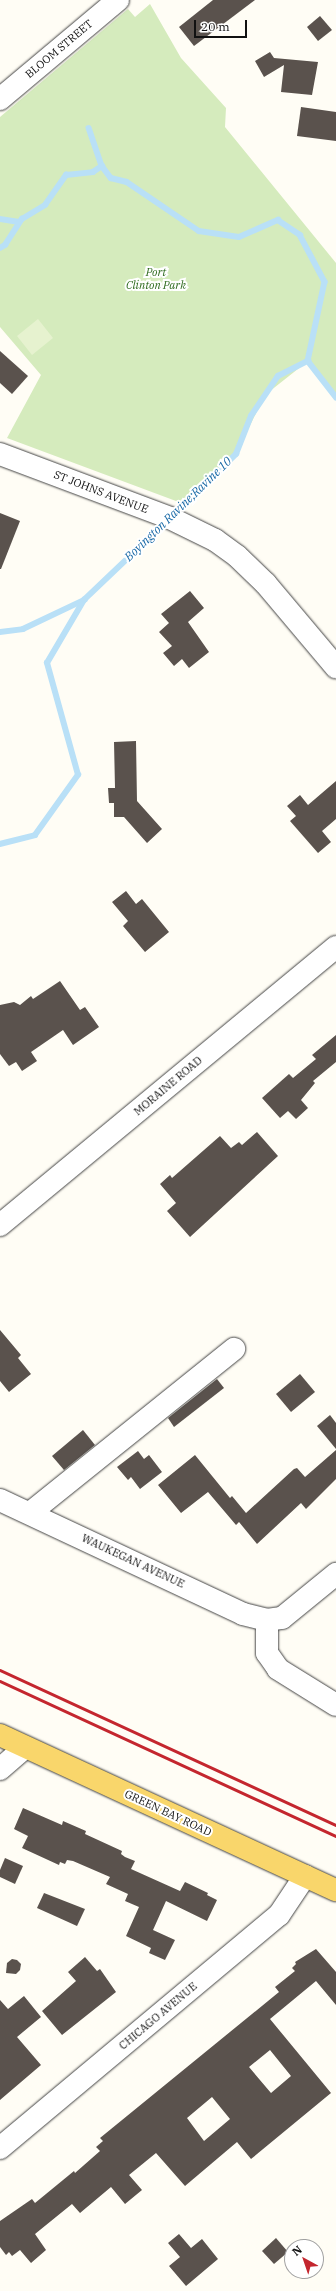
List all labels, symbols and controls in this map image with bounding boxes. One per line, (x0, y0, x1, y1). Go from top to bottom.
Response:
scale bar (196, 12, 249, 38)
street label: BLOOM STREET (23, 17, 95, 81)
text: 20 m (201, 19, 230, 34)
park label: Port Clinton Park (126, 266, 186, 292)
water label: Boyington Ravine;Ravine 10 (121, 454, 235, 564)
street label: ST JOHNS AVENUE (52, 468, 150, 516)
street label: MORAINE ROAD (131, 1054, 205, 1118)
street label: WAUKEGAN AVENUE (79, 1531, 187, 1591)
street label: GREEN BAY ROAD (122, 1787, 214, 1839)
street label: CHICAGO AVENUE (116, 1980, 200, 2052)
north arrow (284, 2239, 324, 2279)
text: N (289, 2242, 305, 2259)

